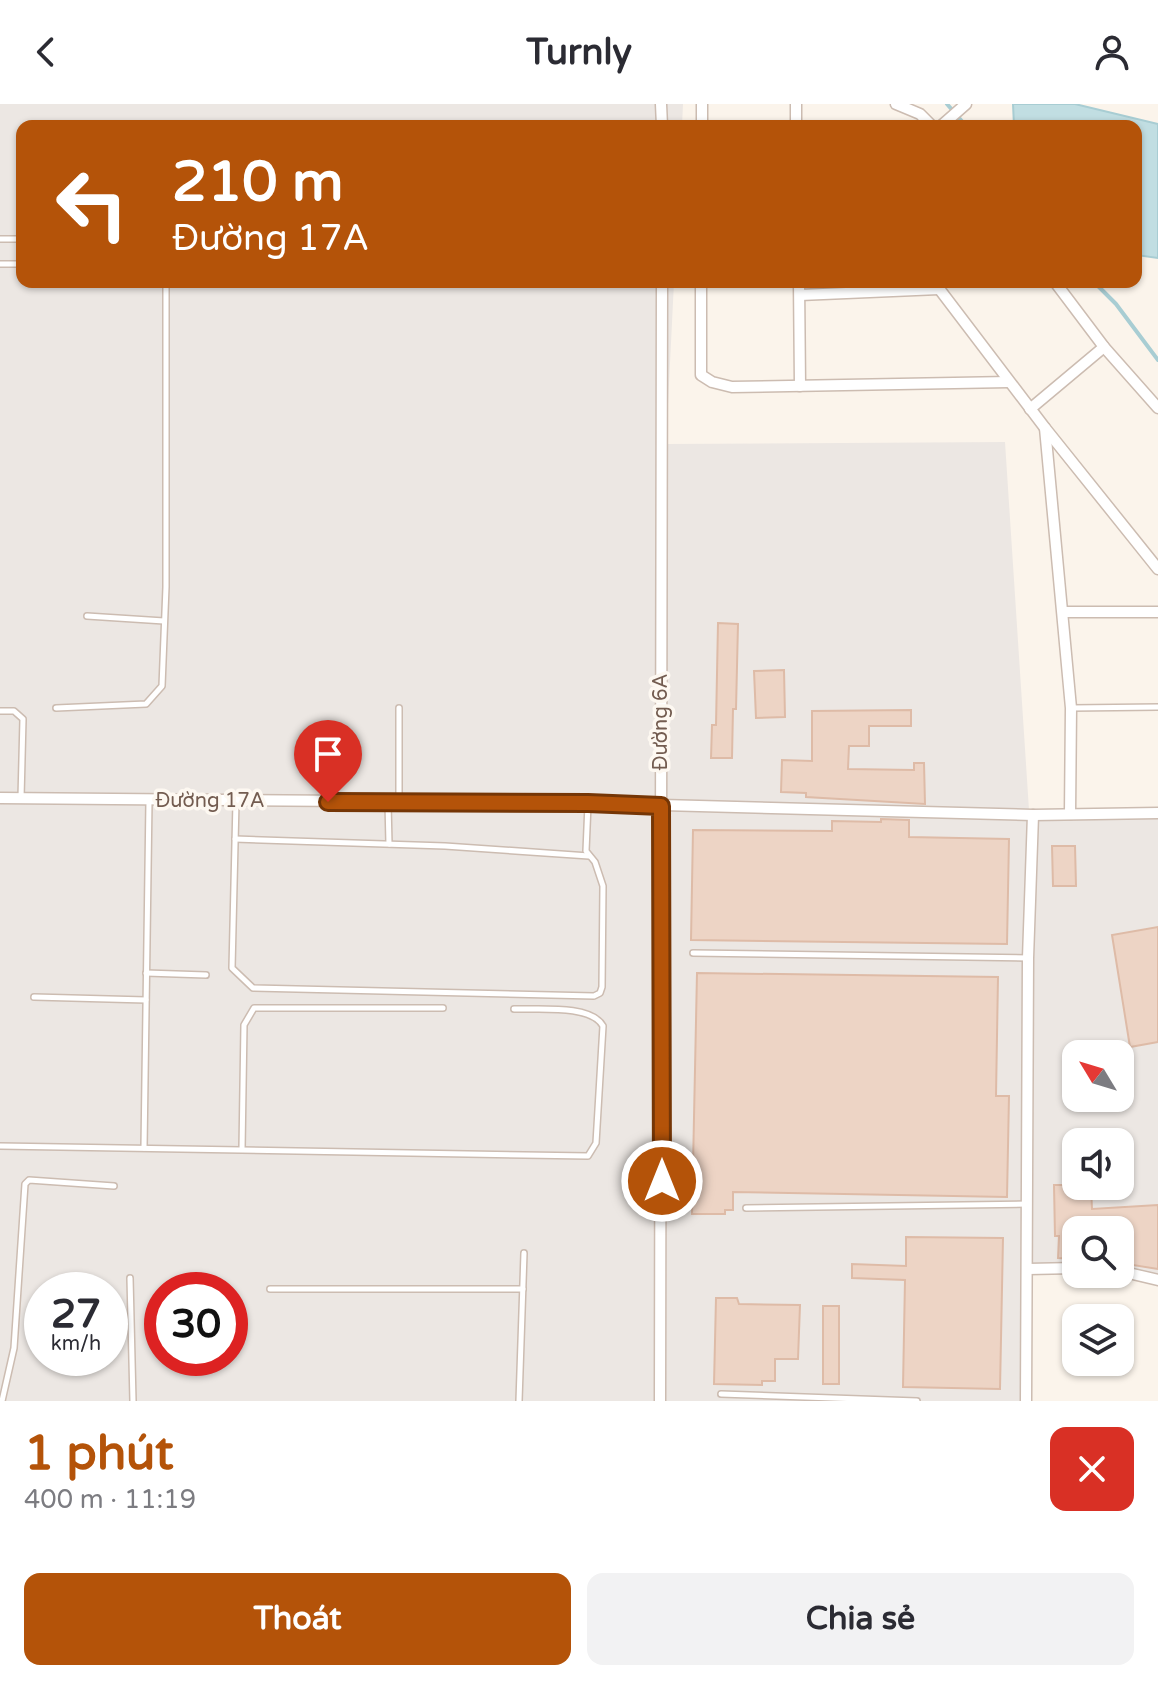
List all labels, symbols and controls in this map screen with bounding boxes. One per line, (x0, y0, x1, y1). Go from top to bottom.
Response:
icon: back (24, 30, 68, 74)
icon: person (1090, 30, 1134, 74)
text: Turnly (526, 31, 632, 74)
text: 210 m (172, 149, 343, 216)
icon: left (40, 152, 144, 256)
text: Đường 17A (172, 217, 369, 260)
street label: Đường 6A (649, 674, 673, 770)
pin (294, 720, 362, 802)
icon: arrive (306, 732, 350, 776)
street label: Đường 17A (155, 789, 265, 813)
north arrow (1062, 1040, 1134, 1112)
map controls (1062, 1040, 1134, 1376)
button: sound (1062, 1128, 1134, 1200)
position arrow (620, 1139, 704, 1223)
button: search (1062, 1216, 1134, 1288)
speed limit sign: 30 (144, 1272, 248, 1376)
text: 27 (51, 1290, 101, 1338)
button: layers (1062, 1304, 1134, 1376)
text: km/h (51, 1332, 101, 1356)
text: 1 phút (24, 1425, 174, 1483)
button: close (1050, 1427, 1134, 1511)
text: 400 m · 11:19 (24, 1484, 196, 1515)
button: Thoát (24, 1573, 571, 1665)
button: Chia sẻ (587, 1573, 1134, 1665)

